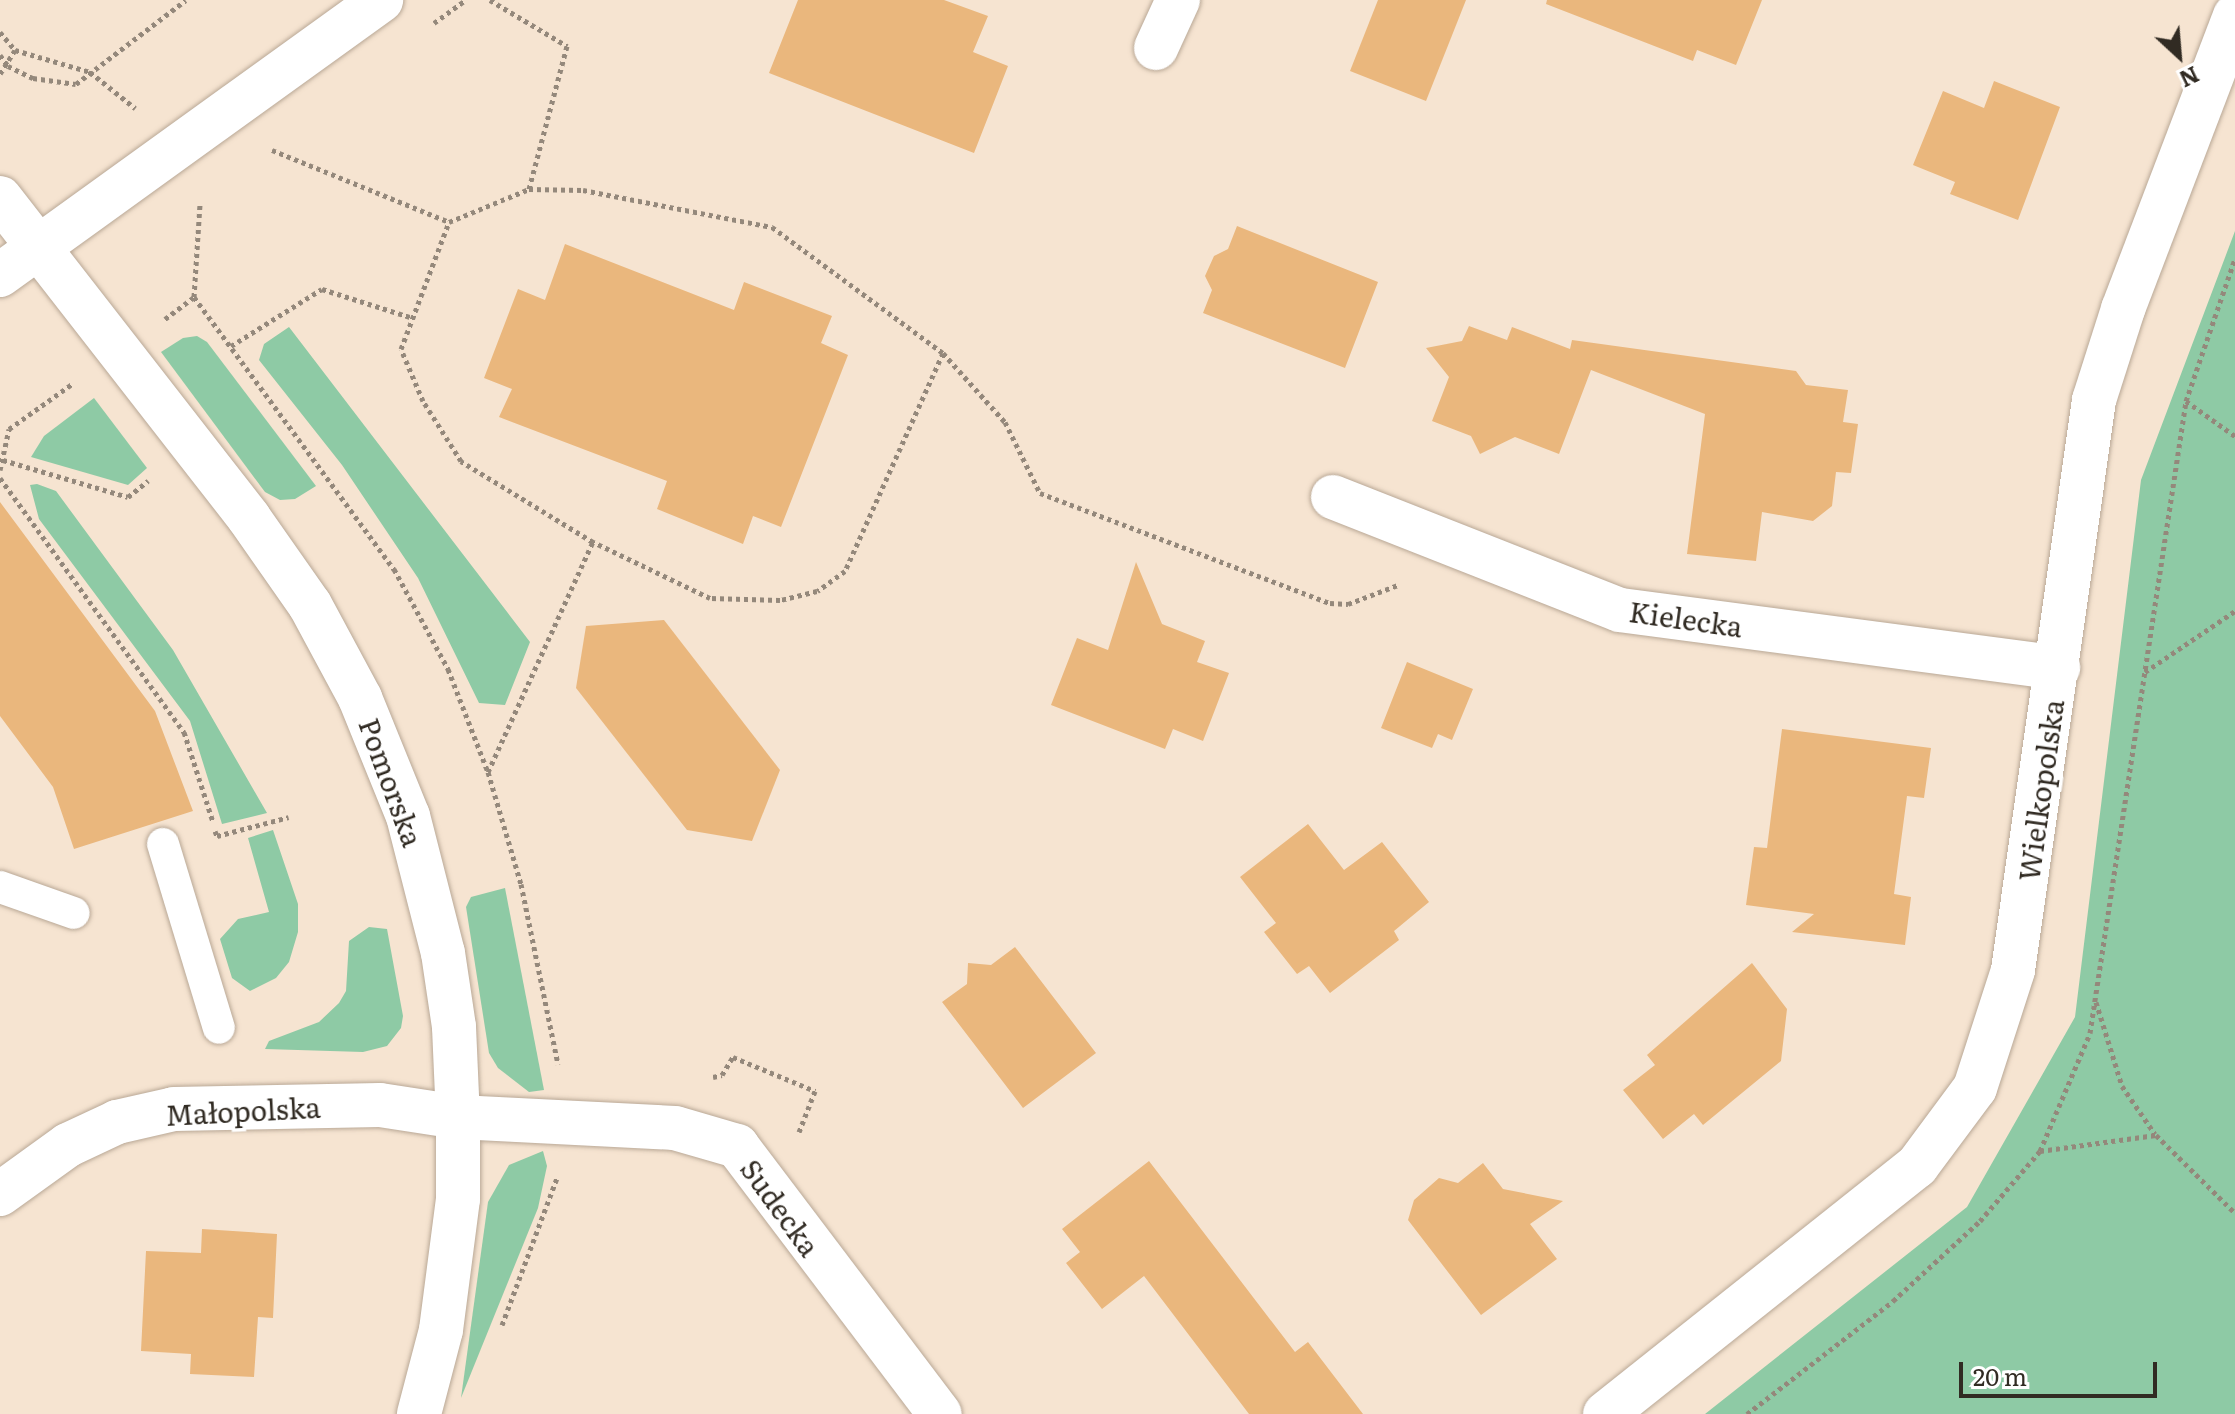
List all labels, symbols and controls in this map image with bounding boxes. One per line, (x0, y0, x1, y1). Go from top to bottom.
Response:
north arrow (2139, 16, 2219, 96)
text: N (2174, 59, 2205, 97)
street label: Kielecka (1627, 593, 1745, 643)
street label: Wielkopolska (2011, 697, 2069, 883)
street label: Pomorska (353, 713, 431, 851)
street label: Małopolska (165, 1089, 321, 1131)
street label: Sudecka (735, 1152, 827, 1262)
scale bar (1963, 1346, 2161, 1396)
text: 20 m (1973, 1358, 2027, 1393)

